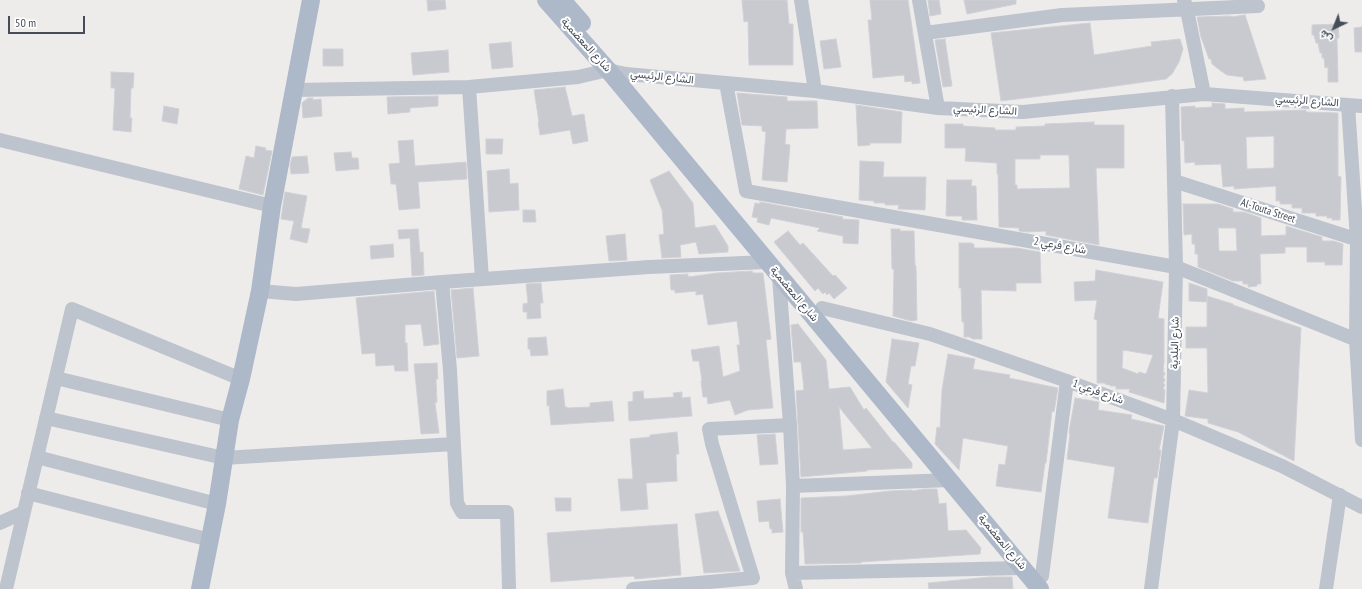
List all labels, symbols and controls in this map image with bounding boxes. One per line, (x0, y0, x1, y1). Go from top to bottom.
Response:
scale bar (10, 8, 87, 34)
north arrow (1314, 8, 1354, 48)
text: 50 m (15, 15, 36, 30)
street label: شارع المعضمية (558, 15, 614, 75)
text: ش (1316, 27, 1335, 46)
street label: الشارع الرئيسي (630, 67, 694, 87)
street label: الشارع الرئيسي (1275, 92, 1339, 110)
street label: الشارع الرئيسي (953, 102, 1017, 118)
street label: Al-Touta Street (1239, 196, 1297, 226)
street label: شارع فرعي 2 (1033, 235, 1087, 257)
street label: شارع المعضمية (767, 264, 821, 324)
street label: شارع البلدية (1168, 317, 1182, 369)
street label: شارع فرعي 1 (1071, 377, 1125, 407)
street label: شارع المعضمية (975, 512, 1029, 572)

